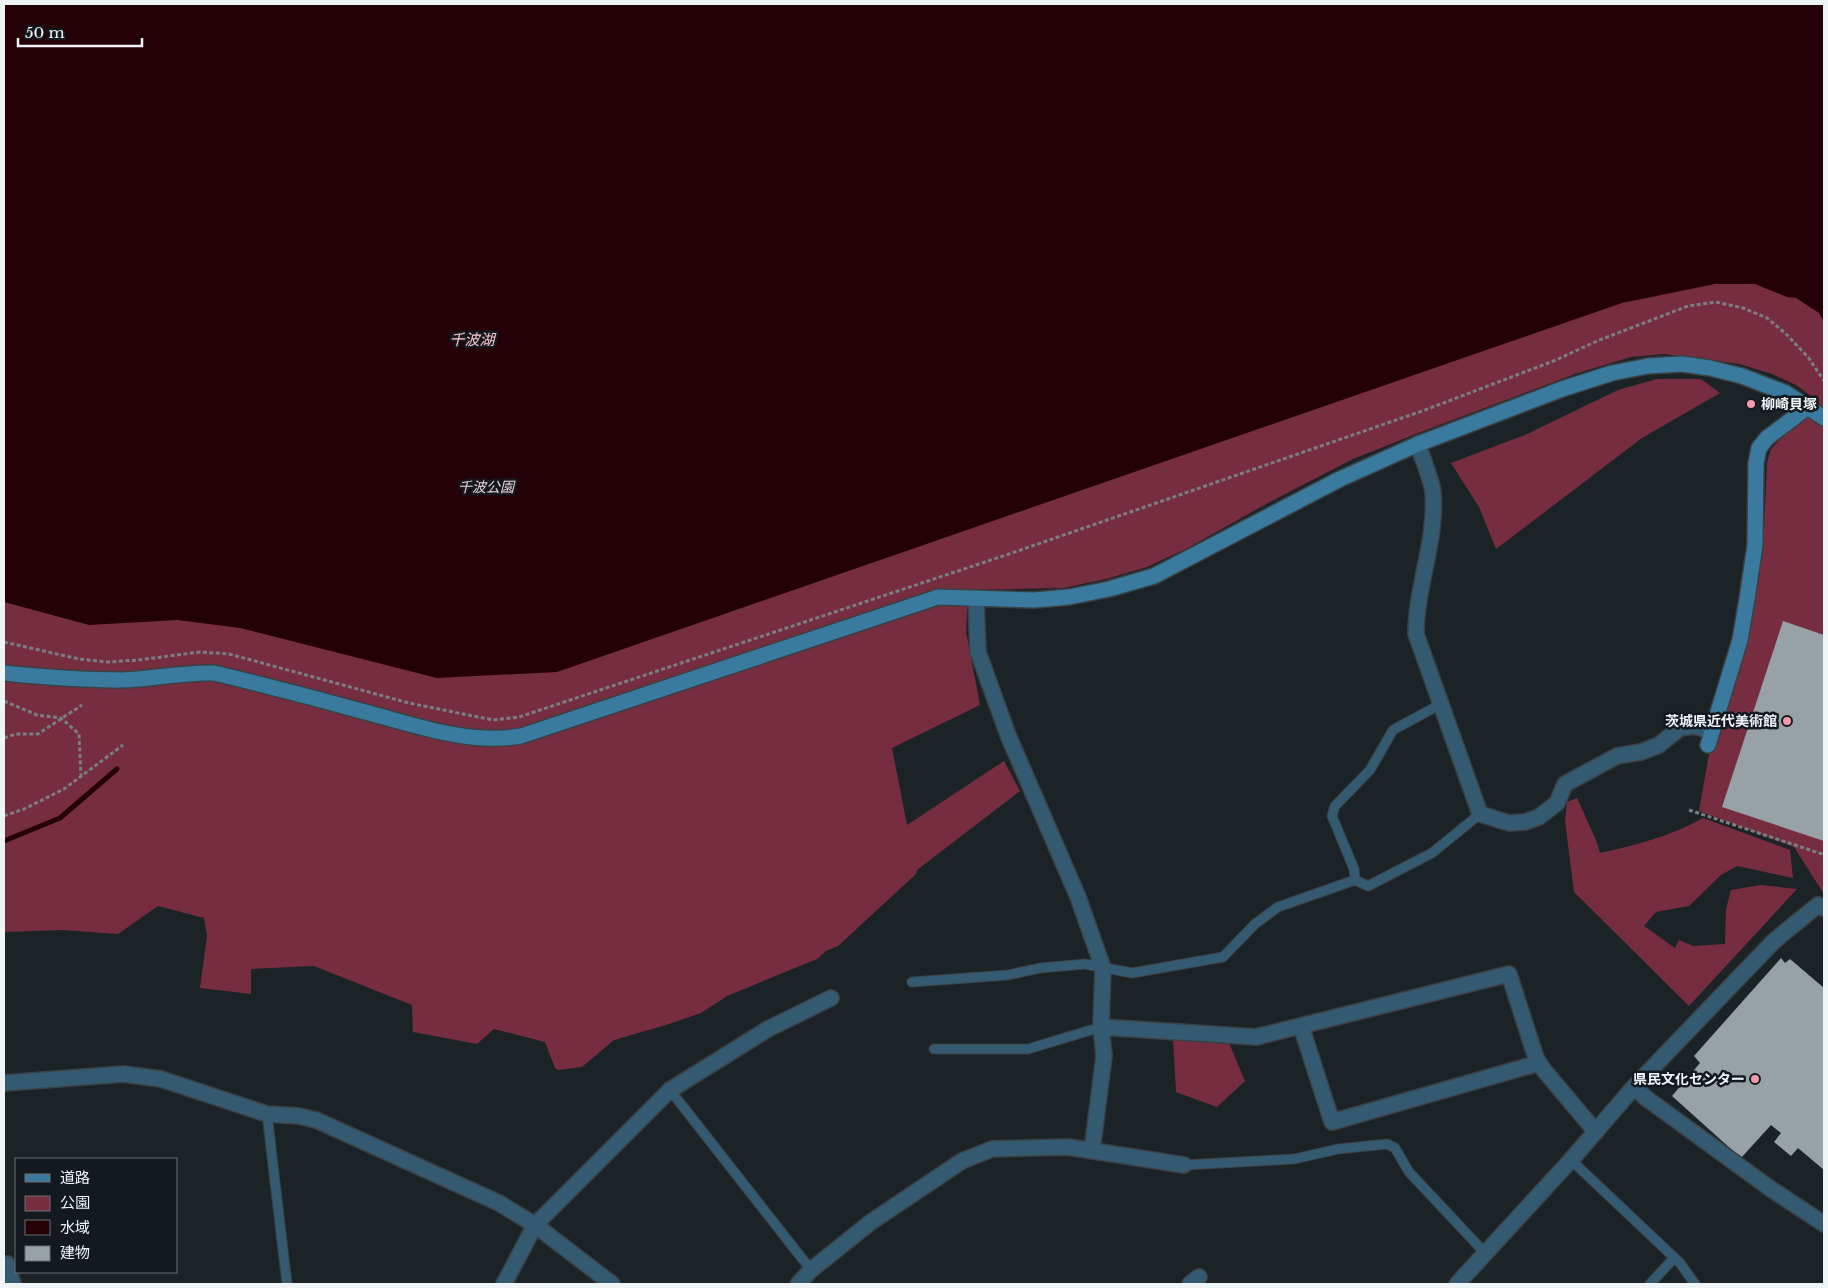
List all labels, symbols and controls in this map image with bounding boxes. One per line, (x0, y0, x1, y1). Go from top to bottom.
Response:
scale bar (18, 15, 141, 47)
text: 50 m (25, 23, 65, 42)
water label: 千波湖 (449, 330, 496, 349)
place label: 柳崎貝塚 (1761, 395, 1817, 413)
marker: 柳崎貝塚 (1745, 398, 1757, 410)
park label: 千波公園 (458, 478, 516, 496)
place label: 茨城県近代美術館 (1665, 712, 1777, 730)
marker: 茨城県近代美術館 (1781, 715, 1793, 727)
place label: 県民文化センター (1633, 1070, 1745, 1088)
marker: 県民文化センター (1749, 1073, 1761, 1085)
legend (15, 1158, 178, 1273)
text: 道路 (60, 1168, 90, 1187)
text: 公園 (60, 1193, 90, 1212)
text: 水域 (60, 1218, 90, 1237)
text: 建物 (60, 1243, 90, 1262)

